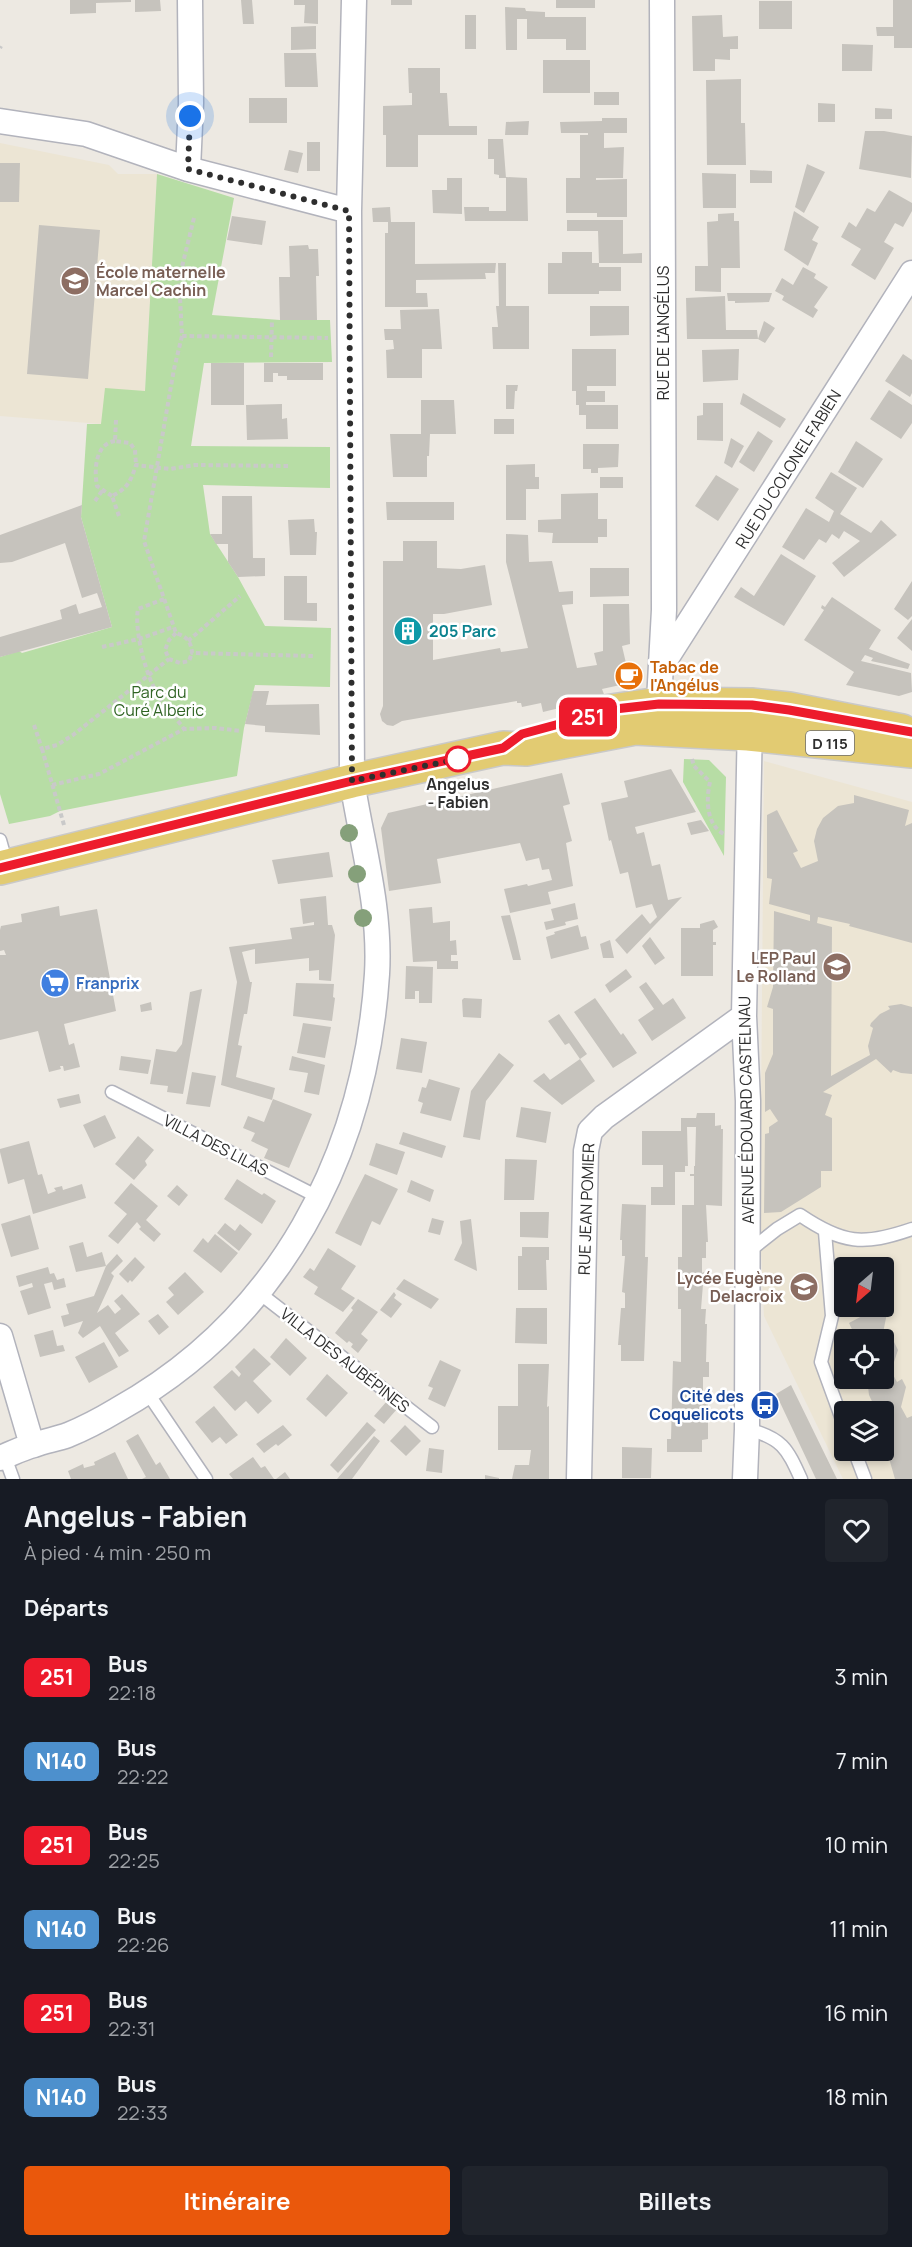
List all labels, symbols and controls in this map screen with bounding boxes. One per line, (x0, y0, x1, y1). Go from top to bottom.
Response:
your location (175, 101, 205, 131)
place label: École maternelle Marcel Cachin (96, 261, 226, 301)
school or university icon: École maternelle Marcel Cachin (59, 265, 91, 297)
street label: RUE DE L'ANGÉLUS (652, 266, 674, 400)
street label: RUE DU COLONEL FABIEN (730, 385, 846, 553)
building icon: 205 Parc (392, 615, 424, 647)
place label: 205 Parc (429, 620, 496, 642)
place label: Tabac de l'Angélus (650, 656, 720, 696)
cafe icon: Tabac de l'Angélus (613, 660, 645, 692)
park label: Parc du Curé Alberic (114, 681, 204, 721)
line badge: 251 (554, 698, 622, 736)
text: 251 (571, 703, 605, 731)
road number: D 115 (806, 731, 854, 755)
marker: Angelus - Fabien (445, 746, 471, 772)
place label: Angelus - Fabien (426, 773, 490, 813)
place label: LEP Paul Le Rolland (736, 947, 816, 987)
school or university icon: LEP Paul Le Rolland (821, 951, 853, 983)
supermarket icon: Franprix (39, 967, 71, 999)
place label: Franprix (76, 972, 140, 994)
street label: AVENUE ÉDOUARD CASTELNAU (733, 996, 759, 1224)
street label: VILLA DES LILAS (160, 1109, 272, 1181)
street label: RUE JEAN POMIER (573, 1143, 599, 1275)
north arrow (834, 1257, 894, 1317)
map controls (834, 1257, 894, 1461)
place label: Lycée Eugène Delacroix (677, 1267, 783, 1307)
school or university icon: Lycée Eugène Delacroix (788, 1271, 820, 1303)
street label: VILLA DES AUBÉPINES (276, 1303, 414, 1418)
button: locate (834, 1329, 894, 1389)
place label: Cité des Coquelicots (649, 1385, 744, 1425)
bus stop icon: Cité des Coquelicots (749, 1389, 781, 1421)
button: layers (834, 1401, 894, 1461)
text: Angelus - Fabien (24, 1497, 247, 1535)
button: heart (825, 1499, 888, 1562)
text: À pied · 4 min · 250 m (24, 1539, 211, 1566)
text: Départs (24, 1593, 109, 1623)
text: Bus (108, 1649, 148, 1679)
text: 3 min (835, 1662, 888, 1692)
text: 251 (40, 1663, 74, 1691)
text: 22:18 (108, 1679, 156, 1706)
text: Bus (117, 1733, 156, 1763)
text: 7 min (836, 1746, 888, 1776)
text: N140 (36, 1747, 87, 1775)
text: 22:22 (117, 1763, 168, 1790)
text: Bus (108, 1817, 148, 1847)
text: 10 min (825, 1830, 888, 1860)
text: 251 (40, 1831, 74, 1859)
text: 22:25 (108, 1847, 160, 1874)
text: Bus (117, 1901, 156, 1931)
text: 11 min (830, 1914, 888, 1944)
text: N140 (36, 1915, 87, 1943)
text: 22:26 (117, 1931, 169, 1958)
text: Bus (108, 1985, 148, 2015)
text: 16 min (825, 1998, 888, 2028)
text: 251 (40, 1999, 74, 2027)
text: 22:31 (108, 2015, 156, 2042)
text: Bus (117, 2069, 156, 2099)
text: 18 min (825, 2082, 888, 2112)
text: N140 (36, 2083, 87, 2111)
text: 22:33 (117, 2099, 168, 2126)
button: Itinéraire (24, 2166, 450, 2235)
button: Billets (462, 2166, 888, 2235)

